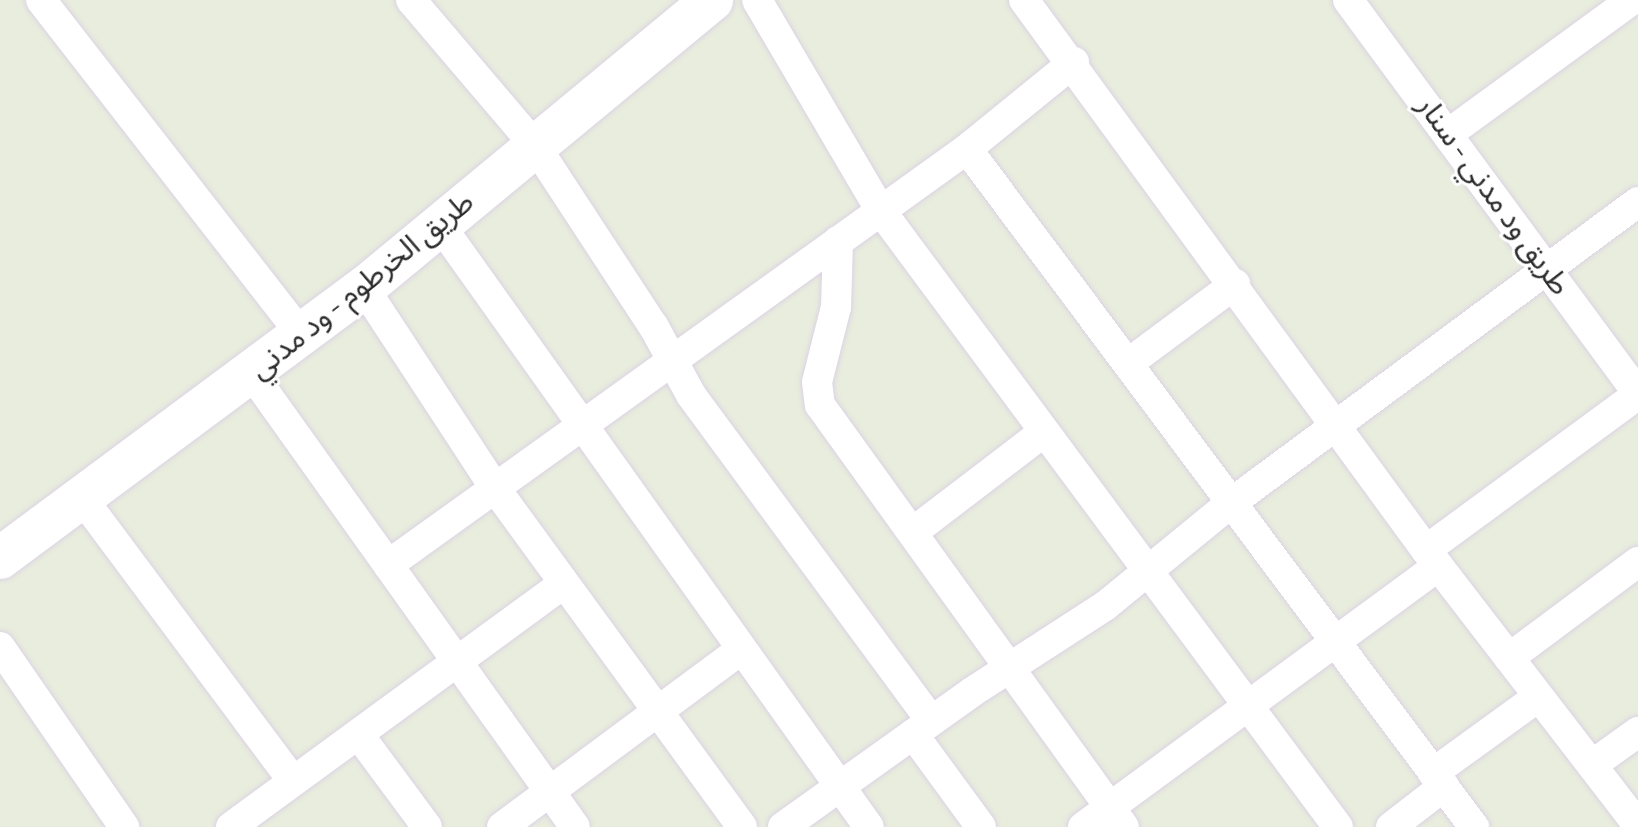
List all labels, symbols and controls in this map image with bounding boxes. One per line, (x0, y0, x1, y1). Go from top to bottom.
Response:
street label: طريق ود مدني - سنار (1409, 89, 1577, 303)
street label: طريق الخرطوم - ود مدني (243, 184, 481, 388)

